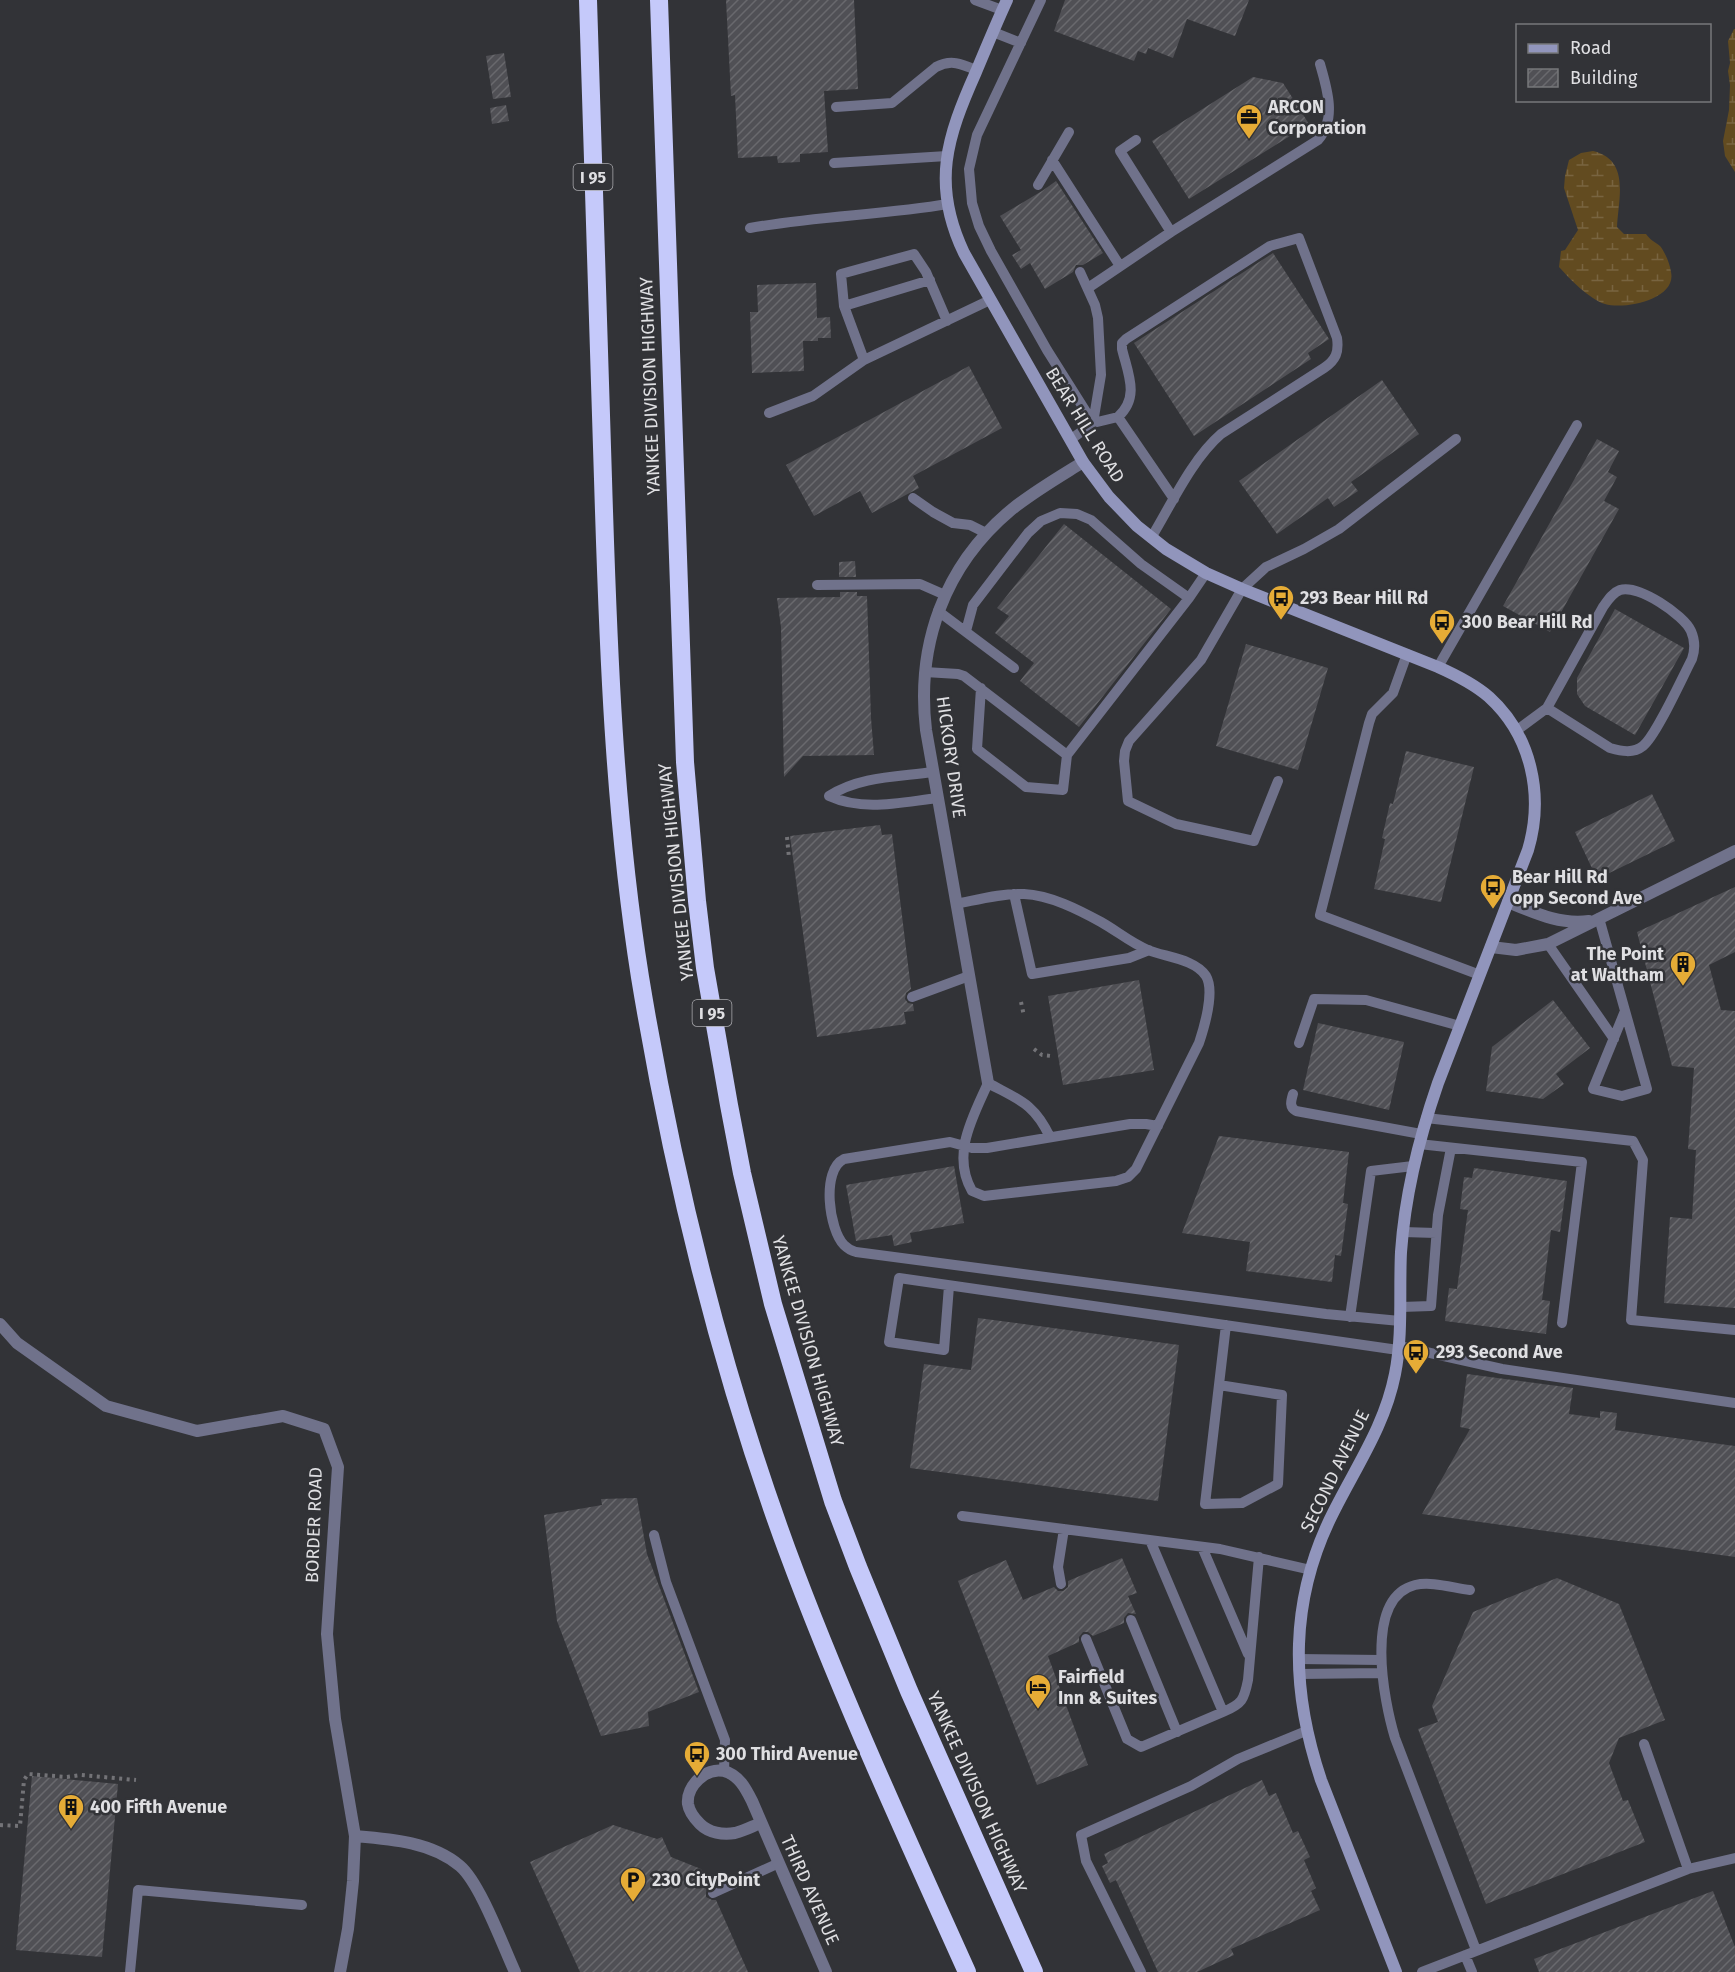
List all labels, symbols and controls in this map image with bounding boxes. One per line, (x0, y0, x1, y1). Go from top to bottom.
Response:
legend (1516, 24, 1711, 102)
text: Road (1570, 37, 1612, 59)
text: Building (1570, 67, 1638, 89)
place label: ARCON Corporation (1267, 96, 1366, 139)
office icon: ARCON Corporation (1234, 102, 1264, 140)
road number: I 95 (574, 164, 612, 190)
street label: YANKEE DIVISION HIGHWAY (635, 276, 665, 496)
street label: BEAR HILL ROAD (1041, 363, 1129, 487)
bus stop icon: 293 Bear Hill Rd (1266, 583, 1296, 621)
place label: 293 Bear Hill Rd (1300, 587, 1428, 609)
bus stop icon: 300 Bear Hill Rd (1427, 607, 1457, 645)
place label: 300 Bear Hill Rd (1461, 611, 1593, 633)
street label: HICKORY DRIVE (932, 695, 970, 819)
street label: YANKEE DIVISION HIGHWAY (654, 762, 698, 982)
place label: Bear Hill Rd opp Second Ave (1512, 866, 1642, 909)
bus stop icon: Bear Hill Rd opp Second Ave (1478, 872, 1508, 910)
place label: The Point at Waltham (1571, 943, 1665, 986)
building icon: The Point at Waltham (1668, 949, 1698, 987)
road number: I 95 (692, 1000, 732, 1026)
street label: YANKEE DIVISION HIGHWAY (767, 1233, 849, 1449)
bus stop icon: 293 Second Ave (1401, 1337, 1431, 1375)
place label: 293 Second Ave (1436, 1341, 1563, 1363)
street label: SECOND AVENUE (1296, 1406, 1374, 1536)
street label: BORDER ROAD (301, 1467, 327, 1583)
place label: Fairfield Inn & Suites (1058, 1666, 1157, 1709)
hotel icon: Fairfield Inn & Suites (1023, 1672, 1053, 1710)
street label: YANKEE DIVISION HIGHWAY (923, 1688, 1032, 1896)
bus stop icon: 300 Third Avenue (682, 1739, 712, 1777)
place label: 300 Third Avenue (715, 1743, 858, 1765)
building icon: 400 Fifth Avenue (56, 1792, 86, 1830)
place label: 400 Fifth Avenue (90, 1796, 227, 1818)
street label: THIRD AVENUE (776, 1832, 844, 1948)
parking icon: 230 CityPoint (618, 1865, 648, 1903)
place label: 230 CityPoint (652, 1869, 761, 1891)

